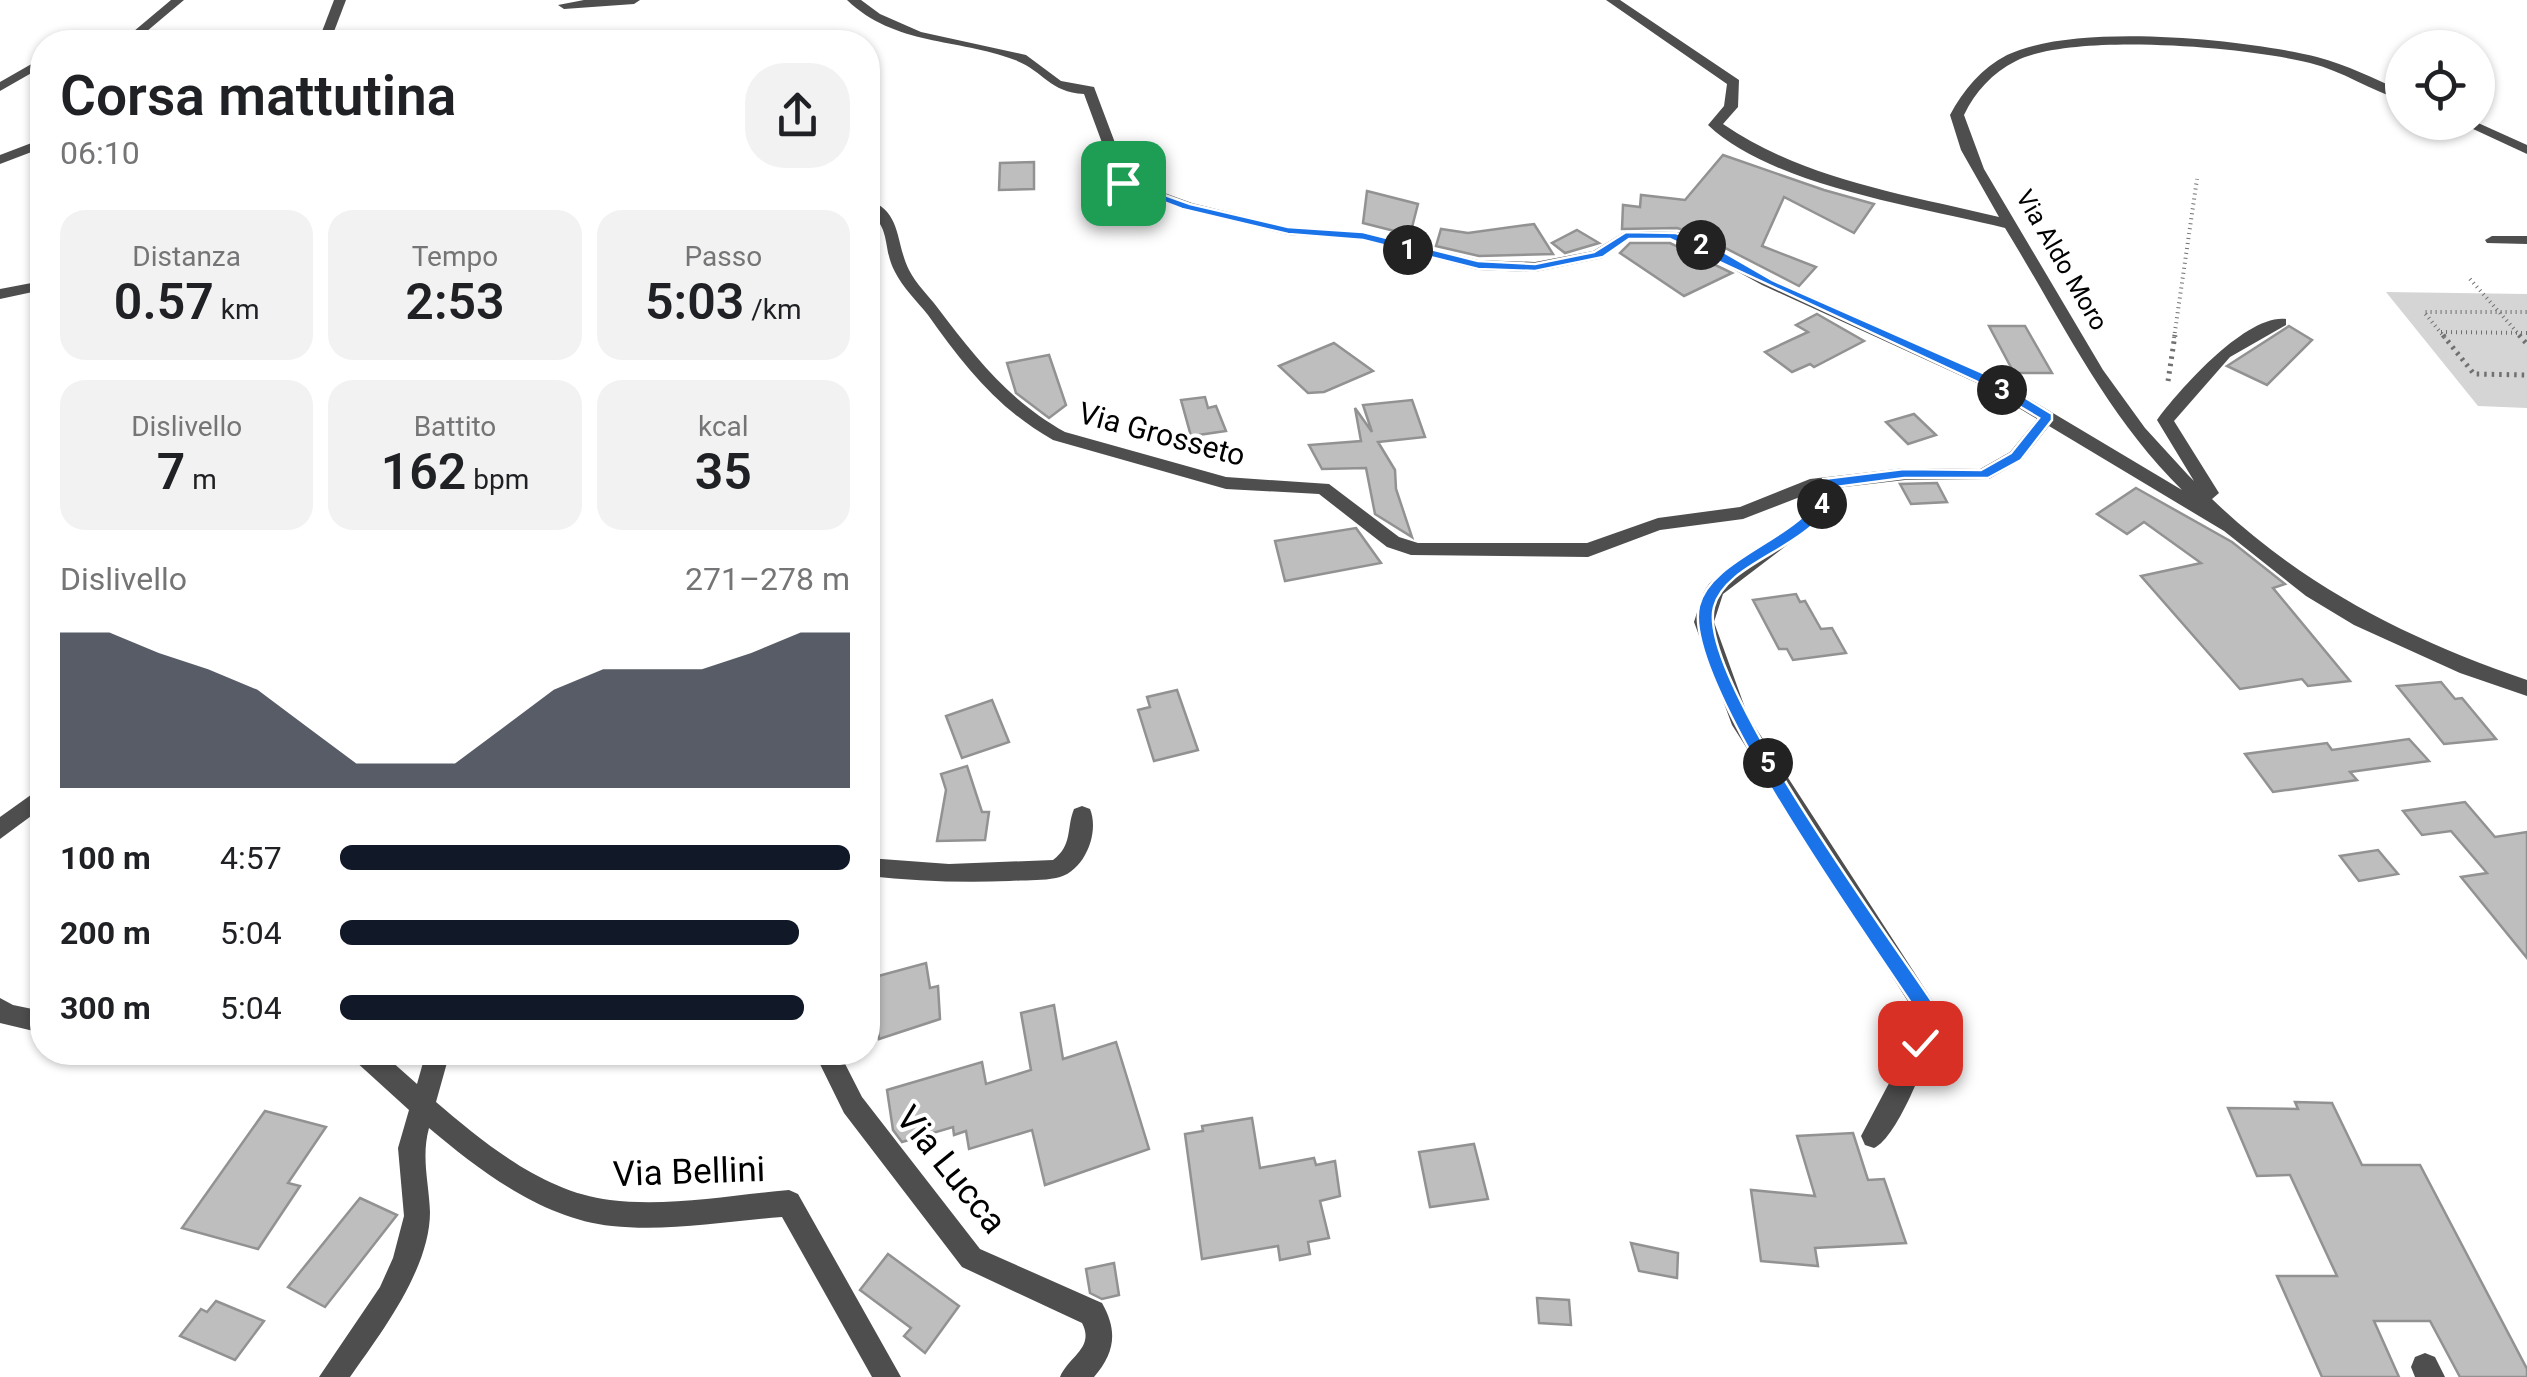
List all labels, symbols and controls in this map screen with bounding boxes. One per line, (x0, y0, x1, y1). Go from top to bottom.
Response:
map controls (2385, 30, 2495, 140)
button: locate (2385, 30, 2495, 140)
button: share (745, 63, 850, 168)
text: Corsa mattutina (60, 64, 456, 128)
text: 06:10 (60, 134, 140, 172)
pin (1081, 141, 1166, 226)
icon: arrive (1096, 156, 1151, 211)
street label: Via Aldo Moro (2010, 185, 2114, 335)
pin: 2 (1676, 220, 1726, 270)
pin: 1 (1383, 225, 1433, 275)
text: 2 (1693, 228, 1709, 261)
text: 1 (1400, 233, 1416, 266)
text: Distanza (132, 240, 241, 273)
text: Tempo (412, 240, 498, 273)
text: Passo (685, 240, 762, 273)
text: 0.57 (114, 273, 214, 331)
text: 2:53 (405, 273, 505, 331)
text: 5:03 (645, 273, 744, 331)
text: km (214, 293, 259, 326)
text: /km (744, 293, 802, 326)
pin: 3 (1977, 365, 2027, 415)
text: 3 (1994, 373, 2010, 406)
street label: Via Grosseto (1075, 395, 1249, 473)
text: Dislivello (131, 410, 242, 443)
text: Battito (414, 410, 496, 443)
text: kcal (698, 410, 749, 443)
text: 7 (157, 443, 185, 501)
text: 162 (381, 443, 466, 501)
text: 35 (695, 443, 752, 501)
text: m (185, 463, 217, 496)
text: bpm (466, 463, 529, 496)
pin: 4 (1797, 479, 1847, 529)
text: 4 (1814, 487, 1830, 520)
text: Dislivello (60, 560, 187, 598)
text: 271–278 m (685, 560, 850, 598)
pin: 5 (1743, 738, 1793, 788)
text: 5 (1760, 746, 1776, 779)
text: 100 m (60, 839, 151, 877)
text: 4:57 (220, 839, 282, 877)
text: 200 m (60, 914, 151, 952)
text: 5:04 (220, 914, 282, 952)
text: 300 m (60, 989, 151, 1027)
text: 5:04 (220, 989, 282, 1027)
pin (1878, 1001, 1963, 1086)
icon: check (1893, 1016, 1948, 1071)
street label: Via Lucca (887, 1098, 1015, 1242)
street label: Via Bellini (612, 1149, 766, 1195)

